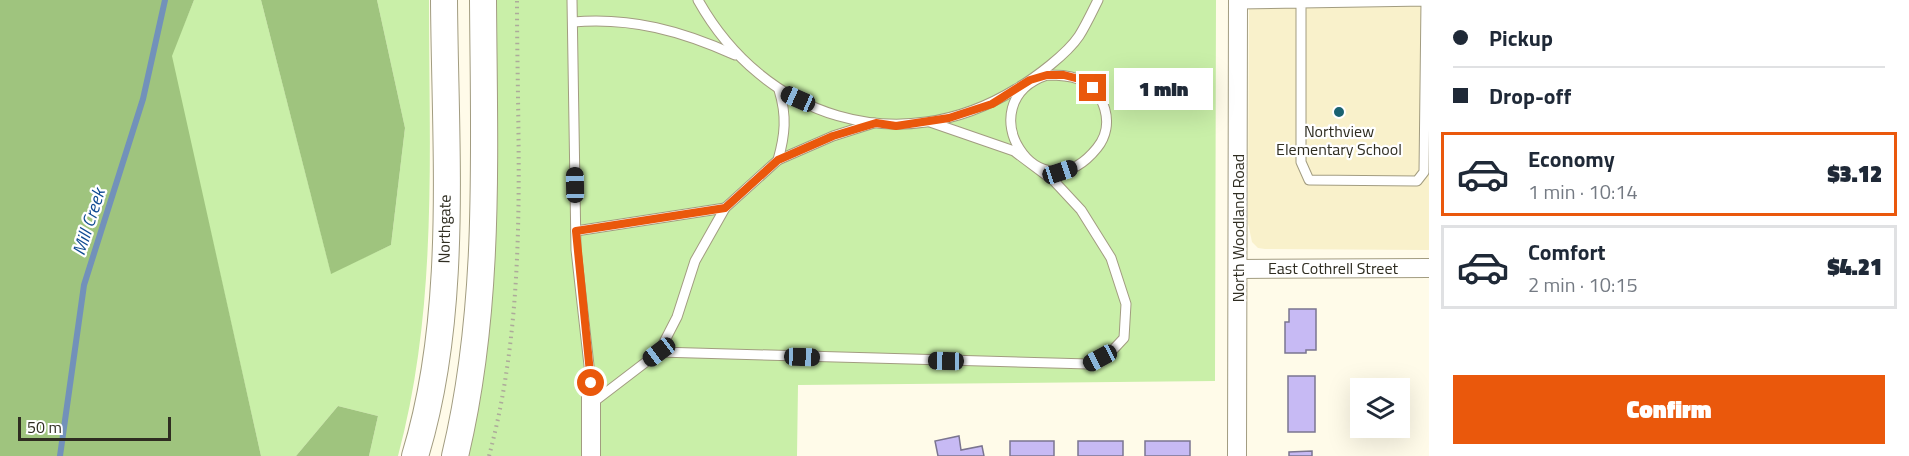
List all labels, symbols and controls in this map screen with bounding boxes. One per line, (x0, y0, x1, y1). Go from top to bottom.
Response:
text: Pickup (1489, 21, 1553, 55)
callout: 1 min (1114, 67, 1213, 109)
text: 1 min (1139, 73, 1188, 104)
route end (1079, 74, 1106, 101)
text: Drop-off (1489, 79, 1571, 113)
car (778, 83, 818, 115)
marker: Northview Elementary School (1332, 105, 1346, 119)
place label: Northview Elementary School (1276, 119, 1402, 161)
text: Economy (1528, 142, 1615, 176)
icon: car (1456, 147, 1510, 201)
street label: North Woodland Road (1226, 154, 1250, 302)
text: $3.12 (1827, 157, 1882, 191)
car (1040, 158, 1080, 186)
car (566, 167, 584, 203)
text: 1 min · 10:14 (1528, 176, 1638, 207)
water label: Mill Creek (65, 183, 113, 259)
street label: Northgate (431, 194, 457, 264)
text: Comfort (1528, 235, 1606, 269)
icon: car (1456, 240, 1510, 294)
text: $4.21 (1827, 250, 1882, 284)
street label: East Cothrell Street (1268, 256, 1398, 280)
text: 2 min · 10:15 (1528, 269, 1638, 300)
car (639, 334, 679, 370)
car (1080, 342, 1120, 374)
car (784, 347, 820, 367)
car (928, 352, 964, 370)
route start (577, 369, 604, 396)
button: Confirm (1453, 375, 1885, 444)
map controls (1350, 378, 1410, 438)
button: layers (1350, 378, 1410, 438)
scale bar (18, 414, 171, 442)
text: 50 m (27, 415, 62, 439)

